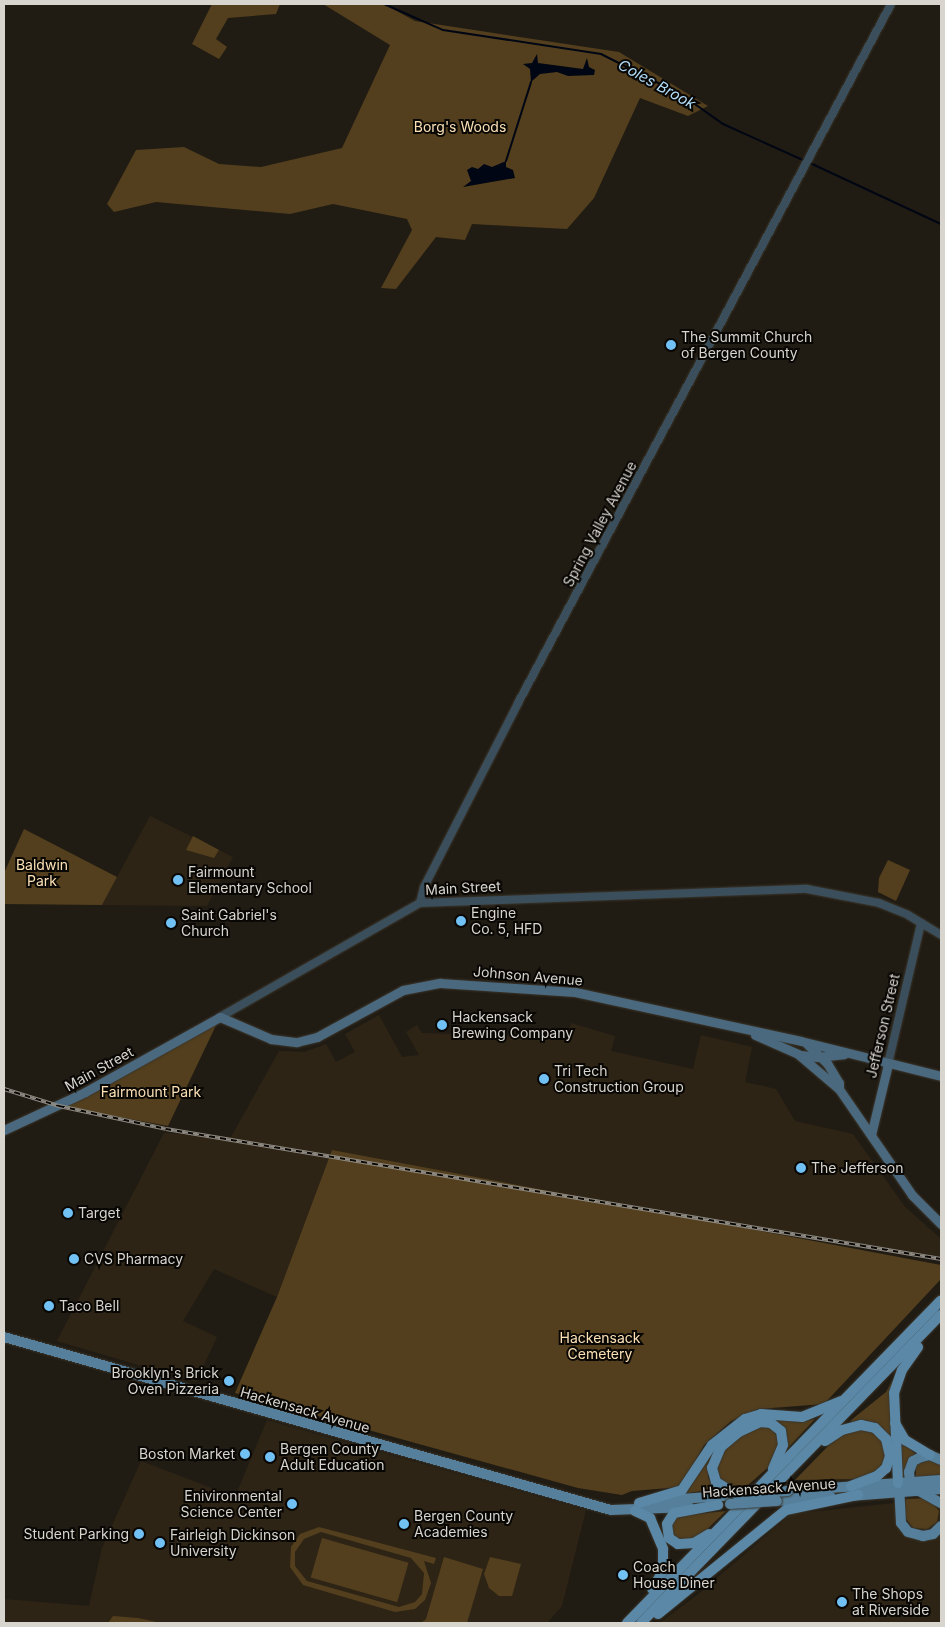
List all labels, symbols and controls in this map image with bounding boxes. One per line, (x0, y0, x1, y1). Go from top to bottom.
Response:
water label: Coles Brook (615, 55, 699, 113)
park label: Borg's Woods (414, 119, 506, 135)
place label: The Summit Church of Bergen County (681, 329, 812, 362)
marker: The Summit Church of Bergen County (665, 339, 677, 351)
street label: Spring Valley Avenue (560, 458, 640, 590)
park label: Baldwin Park (16, 857, 68, 890)
place label: Fairmount Elementary School (188, 864, 312, 896)
marker: Fairmount Elementary School (172, 874, 184, 886)
street label: Main Street (425, 878, 501, 898)
place label: Engine Co. 5, HFD (471, 905, 542, 938)
place label: Saint Gabriel's Church (181, 907, 277, 940)
marker: Engine Co. 5, HFD (455, 915, 467, 927)
marker: Saint Gabriel's Church (165, 917, 177, 929)
street label: Johnson Avenue (472, 963, 584, 989)
street label: Jefferson Street (863, 972, 903, 1080)
place label: Hackensack Brewing Company (452, 1009, 573, 1042)
marker: Hackensack Brewing Company (436, 1019, 448, 1031)
street label: Main Street (62, 1043, 136, 1095)
place label: Tri Tech Construction Group (554, 1063, 684, 1096)
marker: Tri Tech Construction Group (538, 1073, 550, 1085)
park label: Fairmount Park (101, 1084, 201, 1100)
place label: The Jefferson (811, 1160, 903, 1176)
marker: The Jefferson (795, 1162, 807, 1174)
place label: Target (78, 1205, 120, 1221)
marker: Target (62, 1207, 74, 1219)
place label: CVS Pharmacy (84, 1251, 183, 1267)
marker: CVS Pharmacy (68, 1253, 80, 1265)
place label: Taco Bell (59, 1298, 119, 1314)
marker: Taco Bell (43, 1300, 55, 1312)
park label: Hackensack Cemetery (560, 1330, 640, 1362)
place label: Brooklyn's Brick Oven Pizzeria (111, 1365, 219, 1398)
marker: Brooklyn's Brick Oven Pizzeria (223, 1375, 235, 1387)
street label: Hackensack Avenue (238, 1383, 372, 1437)
place label: Bergen County Adult Education (280, 1441, 385, 1474)
place label: Boston Market (139, 1446, 235, 1462)
marker: Boston Market (239, 1448, 251, 1460)
marker: Bergen County Adult Education (264, 1451, 276, 1463)
street label: Hackensack Avenue (702, 1475, 836, 1501)
place label: Enivironmental Science Center (181, 1488, 282, 1520)
marker: Enivironmental Science Center (286, 1498, 298, 1510)
place label: Bergen County Academies (414, 1508, 513, 1540)
marker: Bergen County Academies (398, 1518, 410, 1530)
place label: Student Parking (23, 1526, 129, 1542)
place label: Fairleigh Dickinson University (170, 1527, 295, 1560)
marker: Student Parking (133, 1528, 145, 1540)
marker: Fairleigh Dickinson University (154, 1537, 166, 1549)
place label: Coach House Diner (633, 1559, 715, 1591)
marker: Coach House Diner (617, 1569, 629, 1581)
place label: The Shops at Riverside (852, 1586, 929, 1618)
marker: The Shops at Riverside (836, 1596, 848, 1608)

